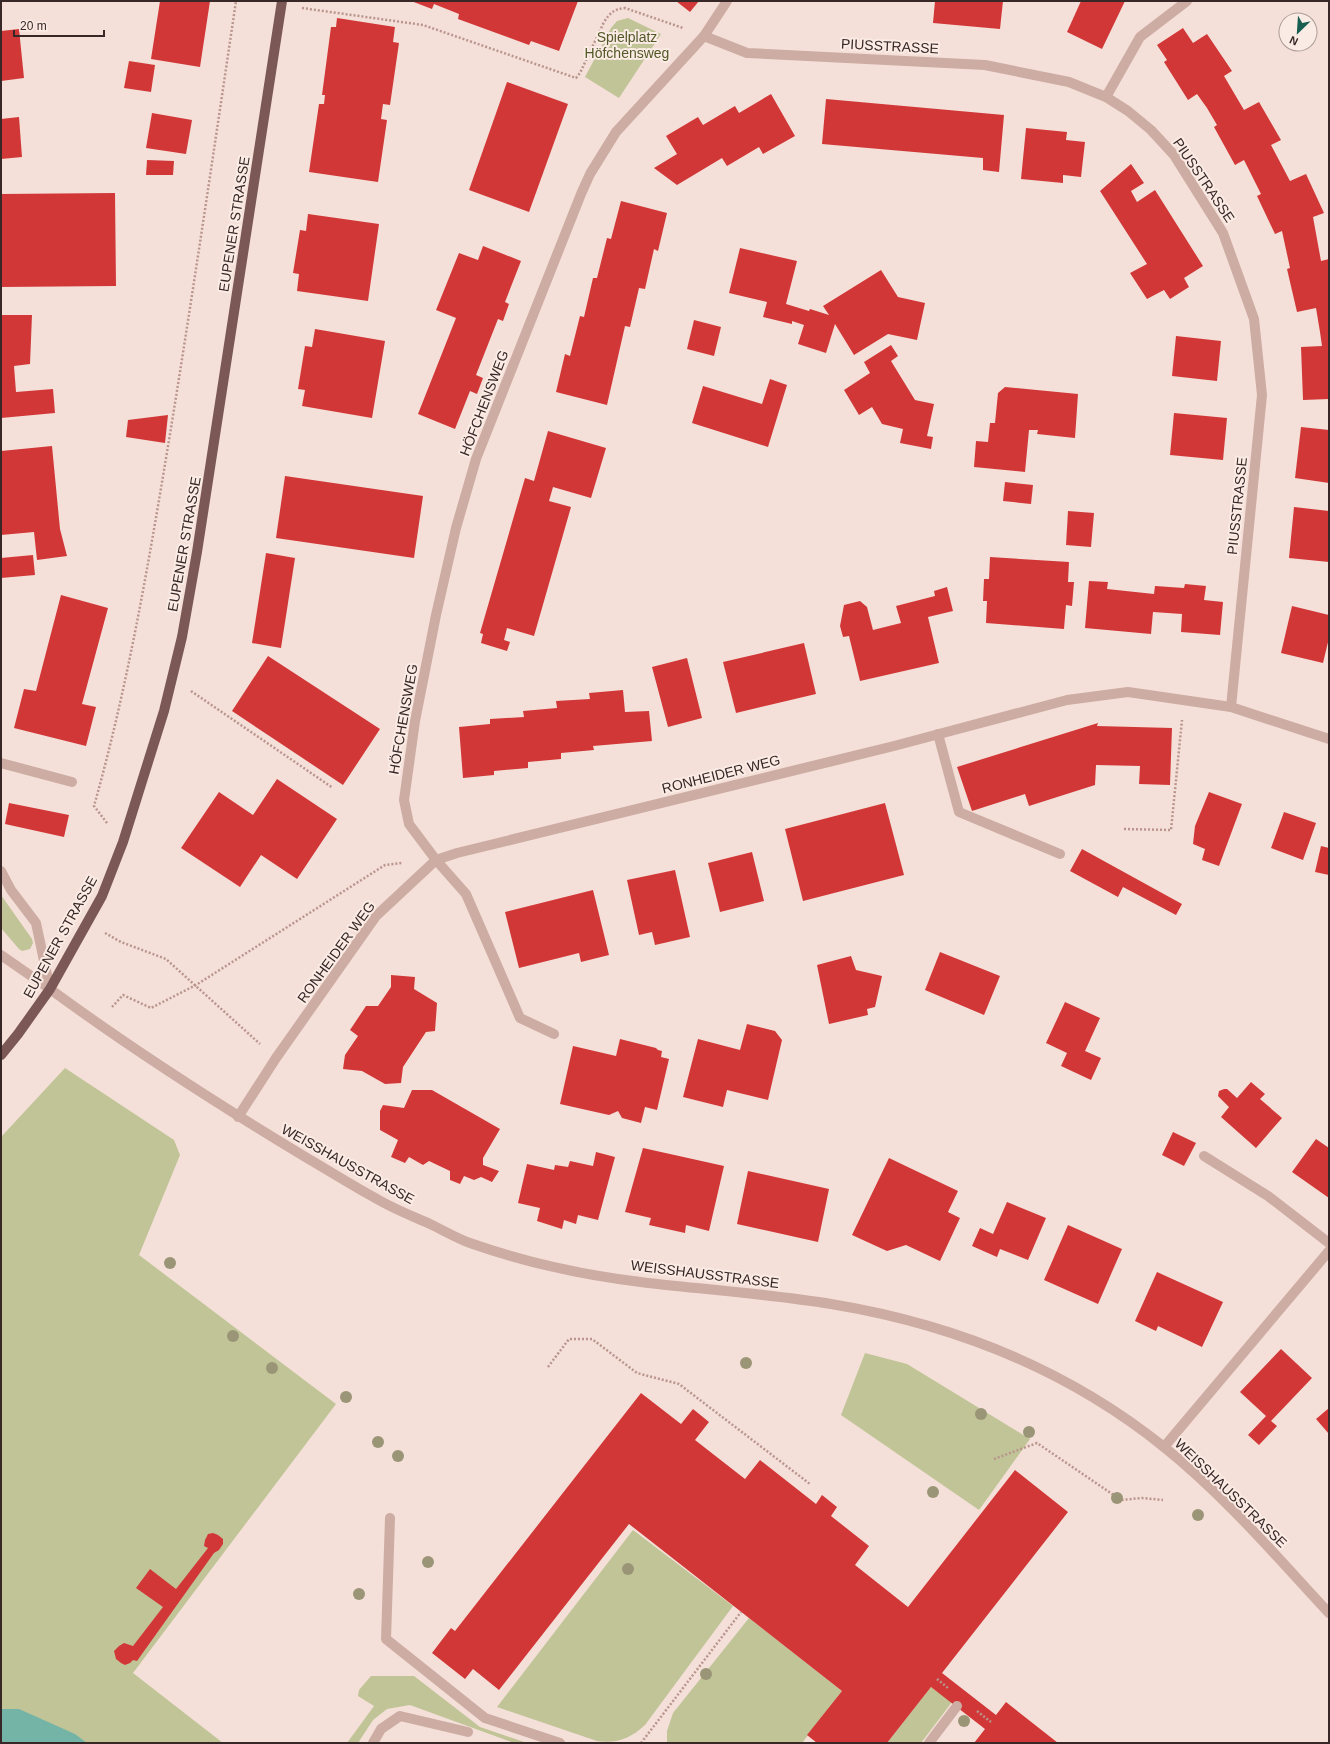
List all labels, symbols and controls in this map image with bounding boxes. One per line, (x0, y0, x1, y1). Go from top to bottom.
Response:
scale bar (14, 12, 104, 38)
north arrow (1278, 12, 1318, 52)
text: 20 m (20, 19, 47, 33)
park label: Spielplatz Höfchensweg (585, 29, 669, 61)
text: N (1288, 34, 1300, 48)
street label: PIUSSTRASSE (841, 35, 939, 57)
street label: PIUSSTRASSE (1170, 135, 1238, 225)
street label: EUPENER STRASSE (215, 155, 253, 293)
street label: HÖFCHENSWEG (456, 347, 512, 458)
street label: PIUSSTRASSE (1224, 456, 1250, 556)
street label: EUPENER STRASSE (164, 475, 204, 613)
street label: HÖFCHENSWEG (384, 662, 421, 776)
street label: RONHEIDER WEG (660, 752, 782, 796)
street label: EUPENER STRASSE (20, 873, 100, 1001)
street label: RONHEIDER WEG (294, 898, 378, 1006)
street label: WEISSHAUSSTRASSE (279, 1121, 417, 1207)
street label: WEISSHAUSSTRASSE (630, 1257, 780, 1291)
street label: WEISSHAUSSTRASSE (1172, 1435, 1290, 1551)

